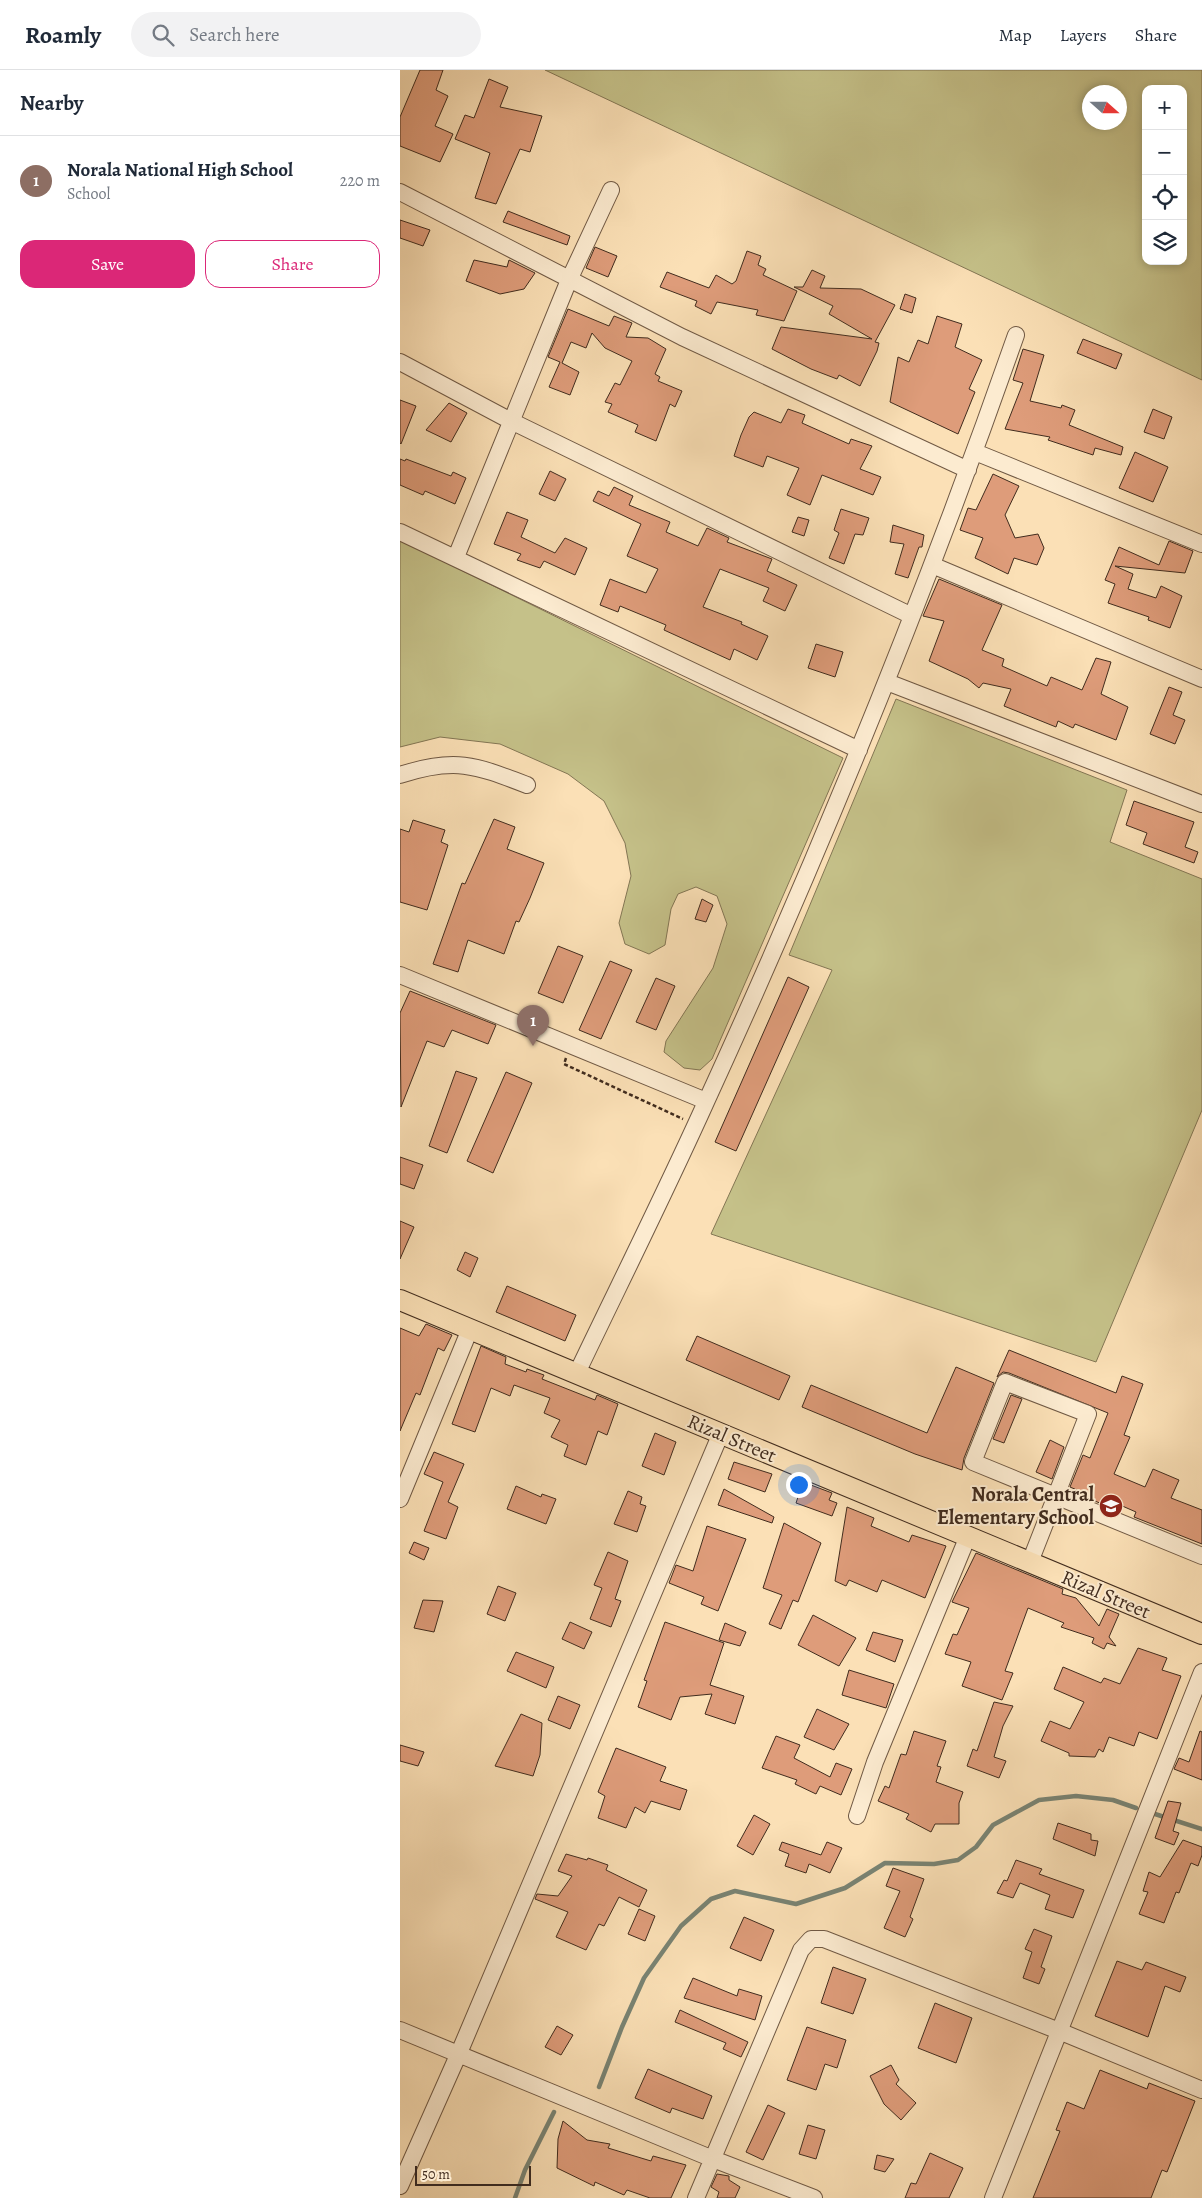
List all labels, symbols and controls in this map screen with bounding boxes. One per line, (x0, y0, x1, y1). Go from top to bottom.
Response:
search box (131, 12, 481, 57)
text: Roamly (25, 19, 101, 51)
icon: search (149, 21, 177, 49)
text: Search here (189, 22, 280, 48)
text: Map (999, 23, 1032, 47)
text: Layers (1060, 23, 1107, 47)
text: Share (1135, 23, 1177, 47)
north arrow (1082, 85, 1127, 130)
map controls (1142, 85, 1187, 265)
button: + (1142, 85, 1187, 130)
text: Nearby (20, 89, 83, 117)
button: − (1142, 130, 1187, 175)
text: Norala National High School (67, 157, 293, 183)
text: 1 (33, 170, 39, 192)
text: 220 m (340, 170, 380, 192)
button: locate (1142, 175, 1187, 220)
text: School (67, 183, 110, 205)
button: layers (1142, 220, 1187, 265)
button: Save (20, 240, 195, 288)
button: Share (205, 240, 380, 288)
pin: 1 (517, 1005, 549, 1046)
street label: Rizal Street (683, 1408, 781, 1469)
your location (786, 1472, 812, 1498)
place label: Norala Central Elementary School (937, 1481, 1095, 1531)
school or university icon: Norala Central Elementary School (1098, 1493, 1124, 1519)
street label: Rizal Street (1057, 1564, 1155, 1625)
scale bar (415, 2163, 531, 2186)
text: 50 m (422, 2165, 450, 2184)

